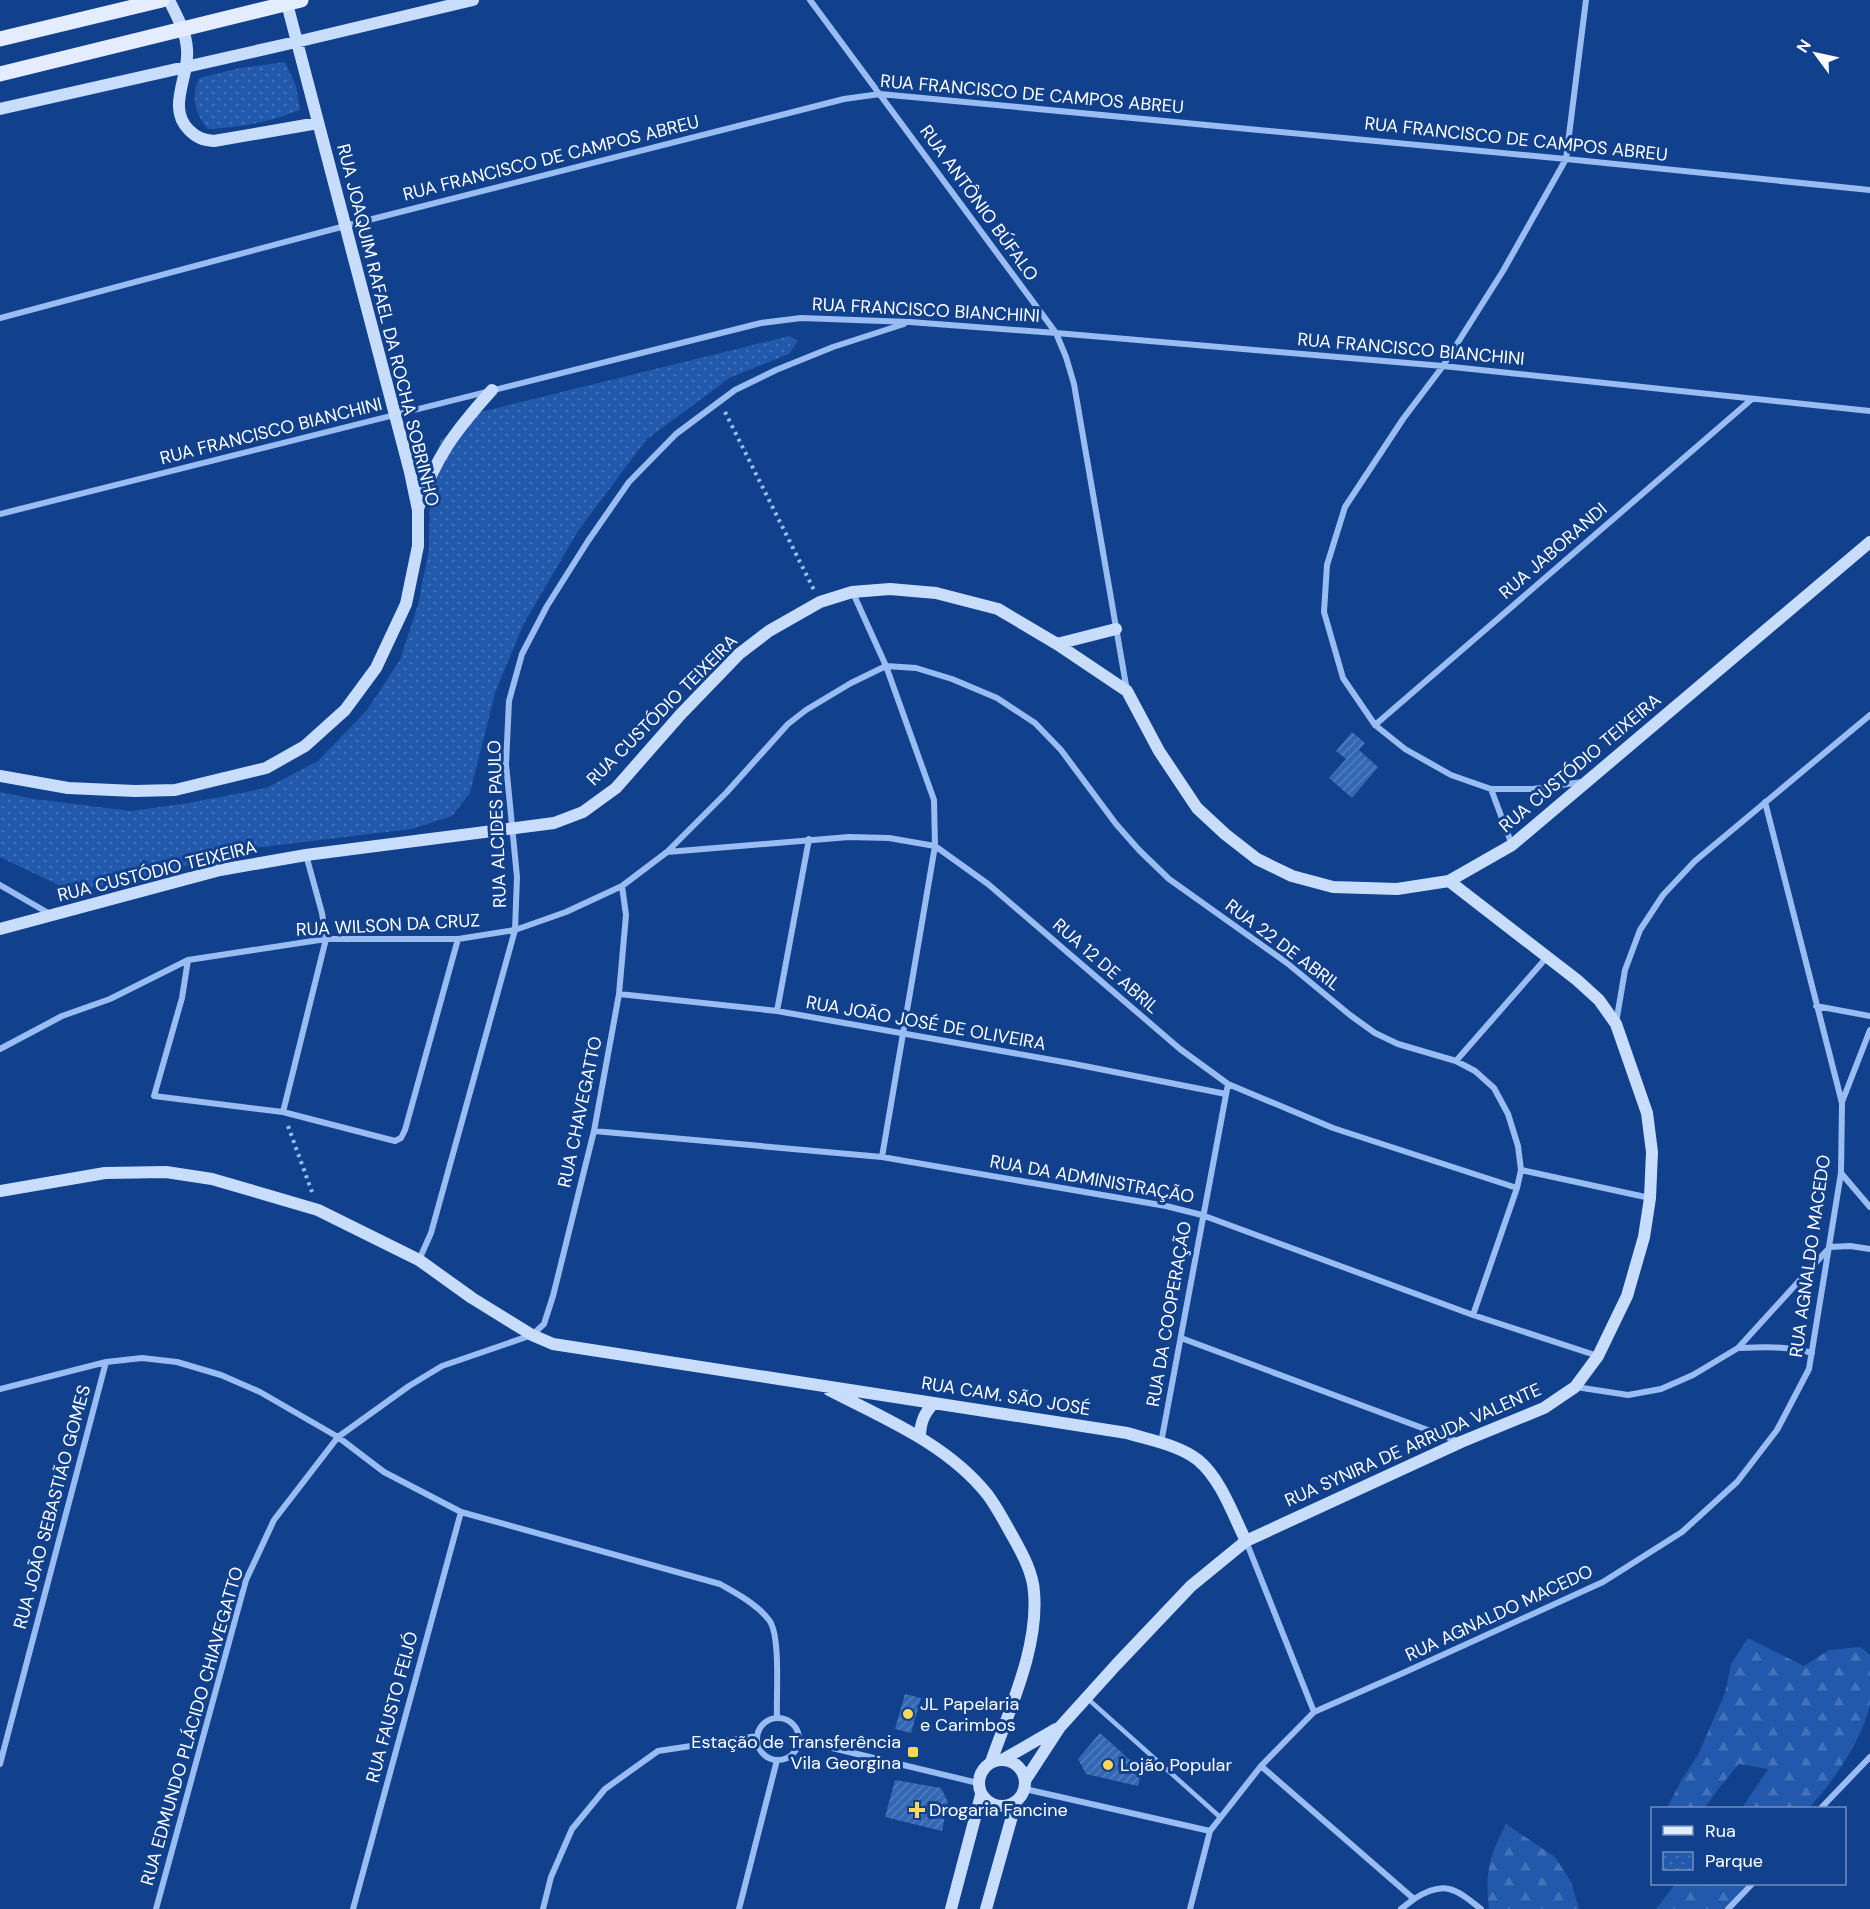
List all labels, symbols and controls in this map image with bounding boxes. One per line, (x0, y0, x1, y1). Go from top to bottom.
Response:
north arrow (1786, 24, 1846, 84)
text: N (1792, 35, 1816, 57)
street label: RUA FRANCISCO DE CAMPOS ABREU (879, 69, 1185, 119)
street label: RUA FRANCISCO DE CAMPOS ABREU (400, 110, 702, 206)
street label: RUA FRANCISCO DE CAMPOS ABREU (1363, 111, 1669, 167)
street label: RUA ANTÔNIO BÚFALO (914, 120, 1044, 286)
street label: RUA JOAQUIM RAFAEL DA ROCHA SOBRINHO (331, 141, 445, 509)
street label: RUA FRANCISCO BIANCHINI (811, 292, 1041, 328)
street label: RUA FRANCISCO BIANCHINI (1296, 327, 1526, 371)
street label: RUA FRANCISCO BIANCHINI (157, 392, 385, 470)
street label: RUA JABORANDI (1494, 497, 1612, 605)
street label: RUA CUSTÓDIO TEIXEIRA (581, 629, 743, 791)
street label: RUA CUSTÓDIO TEIXEIRA (1494, 688, 1666, 838)
street label: RUA ALCIDES PAULO (482, 739, 512, 908)
street label: RUA CUSTÓDIO TEIXEIRA (55, 835, 259, 907)
street label: RUA 22 DE ABRIL (1220, 894, 1346, 996)
street label: RUA WILSON DA CRUZ (295, 908, 481, 942)
street label: RUA 12 DE ABRIL (1048, 913, 1164, 1019)
street label: RUA JOÃO JOSÉ DE OLIVEIRA (804, 990, 1048, 1056)
street label: RUA CHAVEGATTO (552, 1034, 608, 1190)
street label: RUA DA ADMINISTRAÇÃO (988, 1149, 1196, 1209)
street label: RUA AGNALDO MACEDO (1784, 1153, 1836, 1359)
street label: RUA DA COOPERAÇÃO (1141, 1219, 1197, 1409)
street label: RUA CAM. SÃO JOSÉ (920, 1371, 1092, 1421)
street label: RUA SYNIRA DE ARRUDA VALENTE (1281, 1377, 1545, 1513)
street label: RUA JOÃO SEBASTIÃO GOMES (8, 1382, 96, 1632)
street label: RUA AGNALDO MACEDO (1401, 1559, 1597, 1667)
street label: RUA EDMUNDO PLÁCIDO CHIAVEGATTO (135, 1564, 249, 1888)
street label: RUA FAUSTO FEIJÓ (360, 1629, 424, 1785)
place label: JL Papelaria e Carimbos (920, 1692, 1019, 1737)
marker: JL Papelaria e Carimbos (901, 1707, 915, 1721)
place label: Estação de Transferência Vila Georgina (691, 1730, 901, 1775)
marker: Estação de Transferência Vila Georgina (906, 1745, 920, 1759)
place label: Lojão Popular (1120, 1753, 1232, 1777)
marker: Lojão Popular (1101, 1758, 1115, 1772)
place label: Drogaria Fancine (929, 1798, 1068, 1822)
marker: Drogaria Fancine (910, 1803, 924, 1817)
legend (1651, 1807, 1846, 1885)
text: Rua (1705, 1819, 1736, 1843)
text: Parque (1705, 1849, 1763, 1873)

